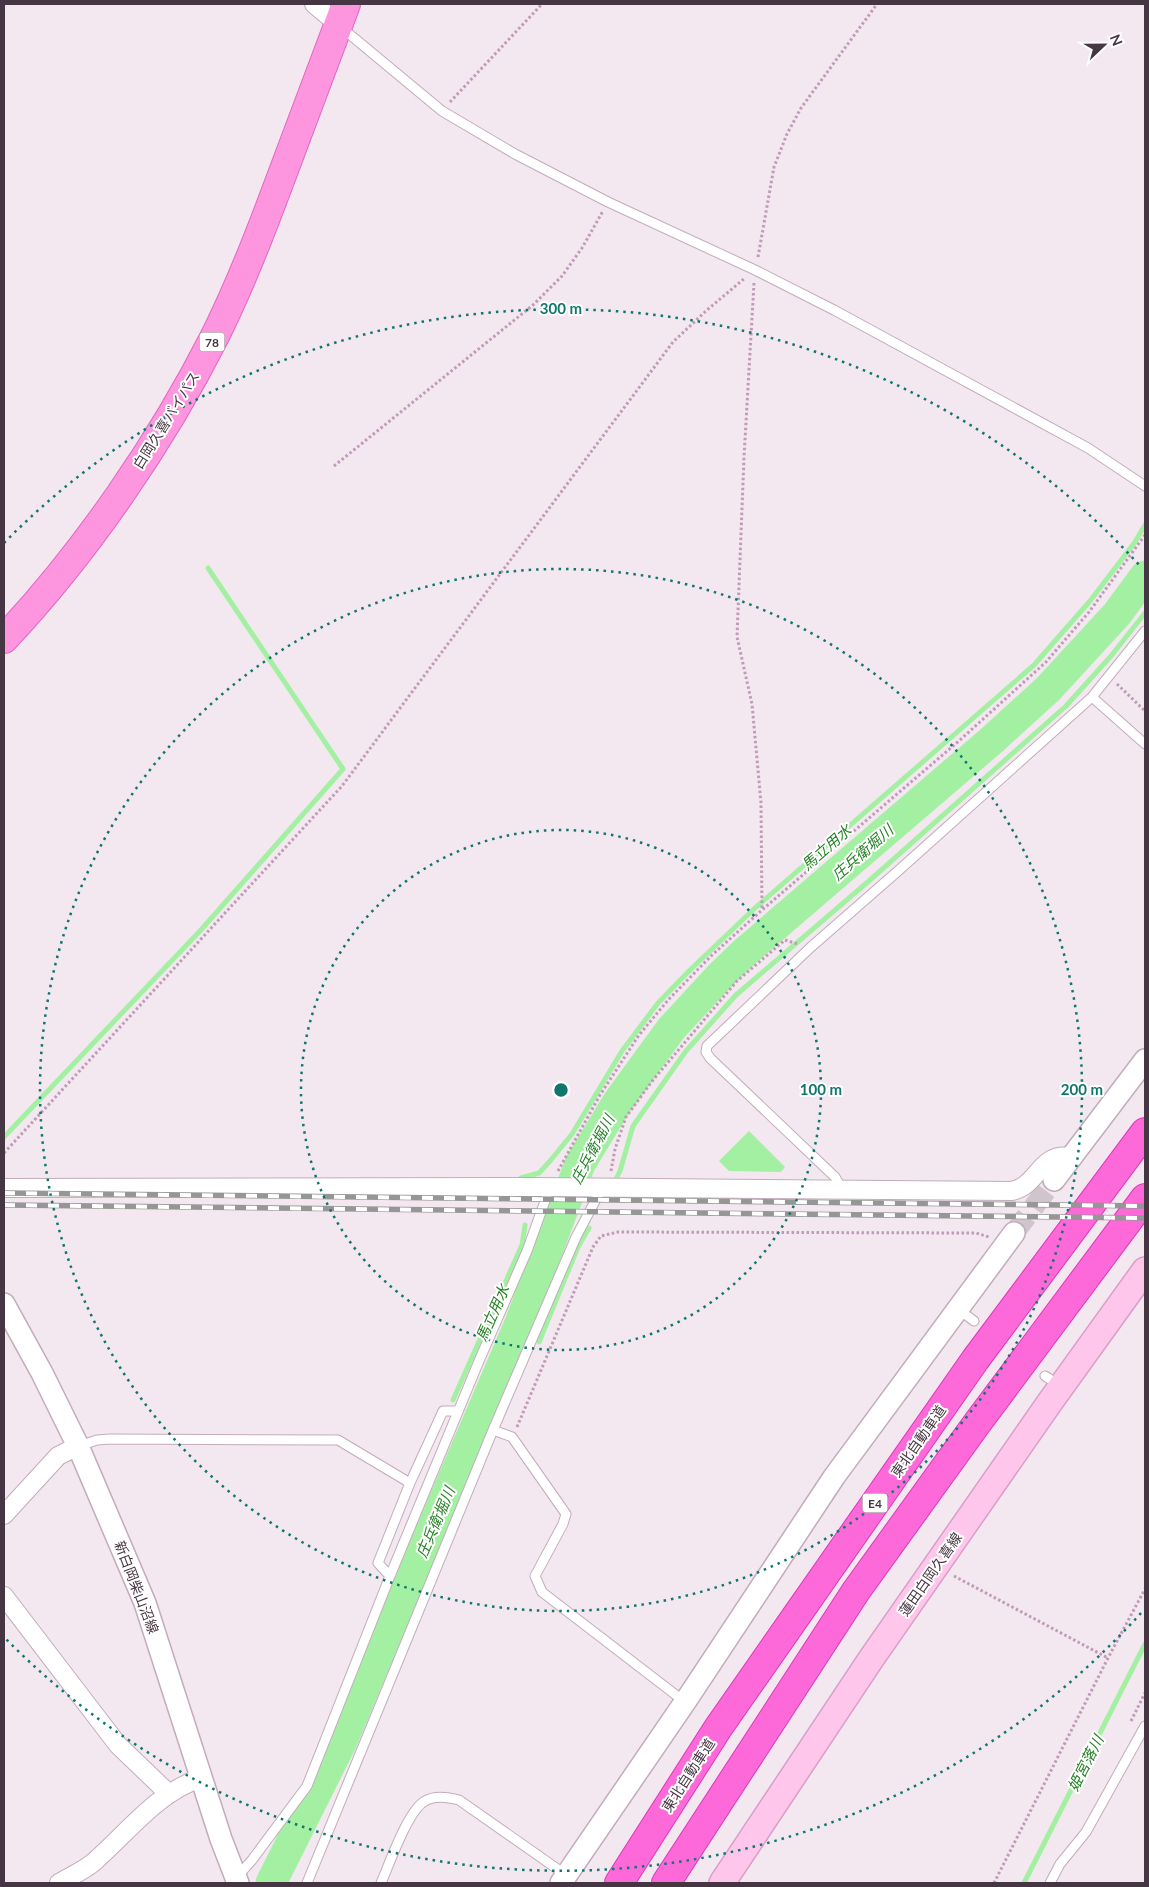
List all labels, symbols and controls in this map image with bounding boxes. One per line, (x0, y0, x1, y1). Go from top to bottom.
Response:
north arrow (1079, 20, 1129, 70)
text: N (1107, 32, 1126, 48)
text: 300 m (540, 299, 582, 317)
road number: 78 (200, 332, 224, 352)
street label: 白岡久喜バイパス (129, 368, 203, 472)
water label: 馬立用水 (797, 819, 856, 873)
water label: 庄兵衛堀川 (828, 819, 898, 883)
text: 100 m (800, 1080, 842, 1098)
text: 200 m (1061, 1080, 1103, 1098)
centre of rings (552, 1081, 570, 1099)
water label: 庄兵衛堀川 (566, 1110, 618, 1186)
water label: 馬立用水 (472, 1280, 513, 1344)
street label: 東北自動車道 (887, 1402, 949, 1480)
water label: 庄兵衛堀川 (412, 1482, 459, 1560)
road number: E4 (862, 1494, 888, 1512)
street label: 蓮田白岡久喜線 (895, 1529, 965, 1619)
street label: 新白岡柴山沼線 (112, 1538, 162, 1636)
water label: 姫宮落川 (1063, 1730, 1108, 1794)
street label: 東北自動車道 (658, 1735, 718, 1815)

